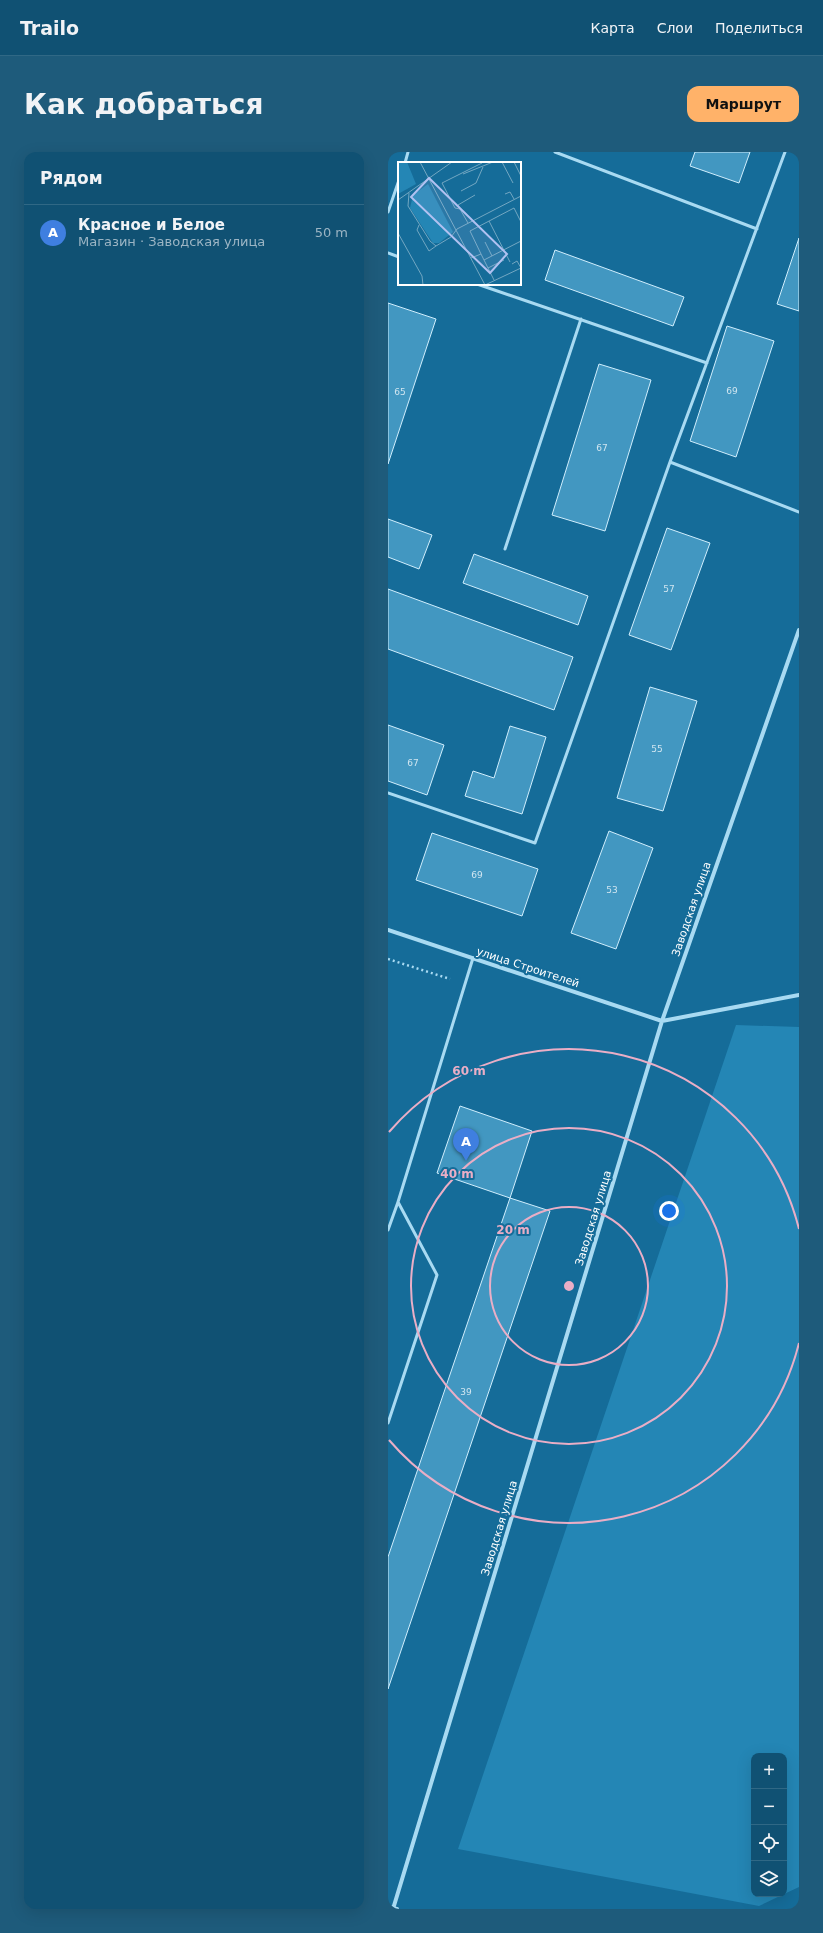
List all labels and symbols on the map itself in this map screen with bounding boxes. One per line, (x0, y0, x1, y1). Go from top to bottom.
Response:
inset map (398, 162, 521, 285)
house number: 69 (726, 386, 738, 396)
house number: 65 (394, 387, 406, 397)
house number: 67 (596, 443, 608, 453)
house number: 57 (663, 584, 675, 594)
house number: 55 (651, 744, 663, 754)
house number: 67 (407, 758, 419, 768)
street label: Заводская улица (669, 860, 714, 958)
house number: 69 (471, 870, 483, 880)
house number: 53 (606, 885, 618, 895)
street label: улица Строителей (475, 945, 581, 990)
text: 60 m (452, 1064, 486, 1078)
pin: A (453, 1128, 479, 1161)
text: 40 m (440, 1167, 474, 1181)
street label: Заводская улица (573, 1169, 614, 1267)
your location (659, 1201, 679, 1221)
text: 20 m (496, 1223, 530, 1237)
centre of rings (562, 1279, 576, 1293)
house number: 39 (460, 1387, 472, 1397)
street label: Заводская улица (479, 1479, 520, 1577)

